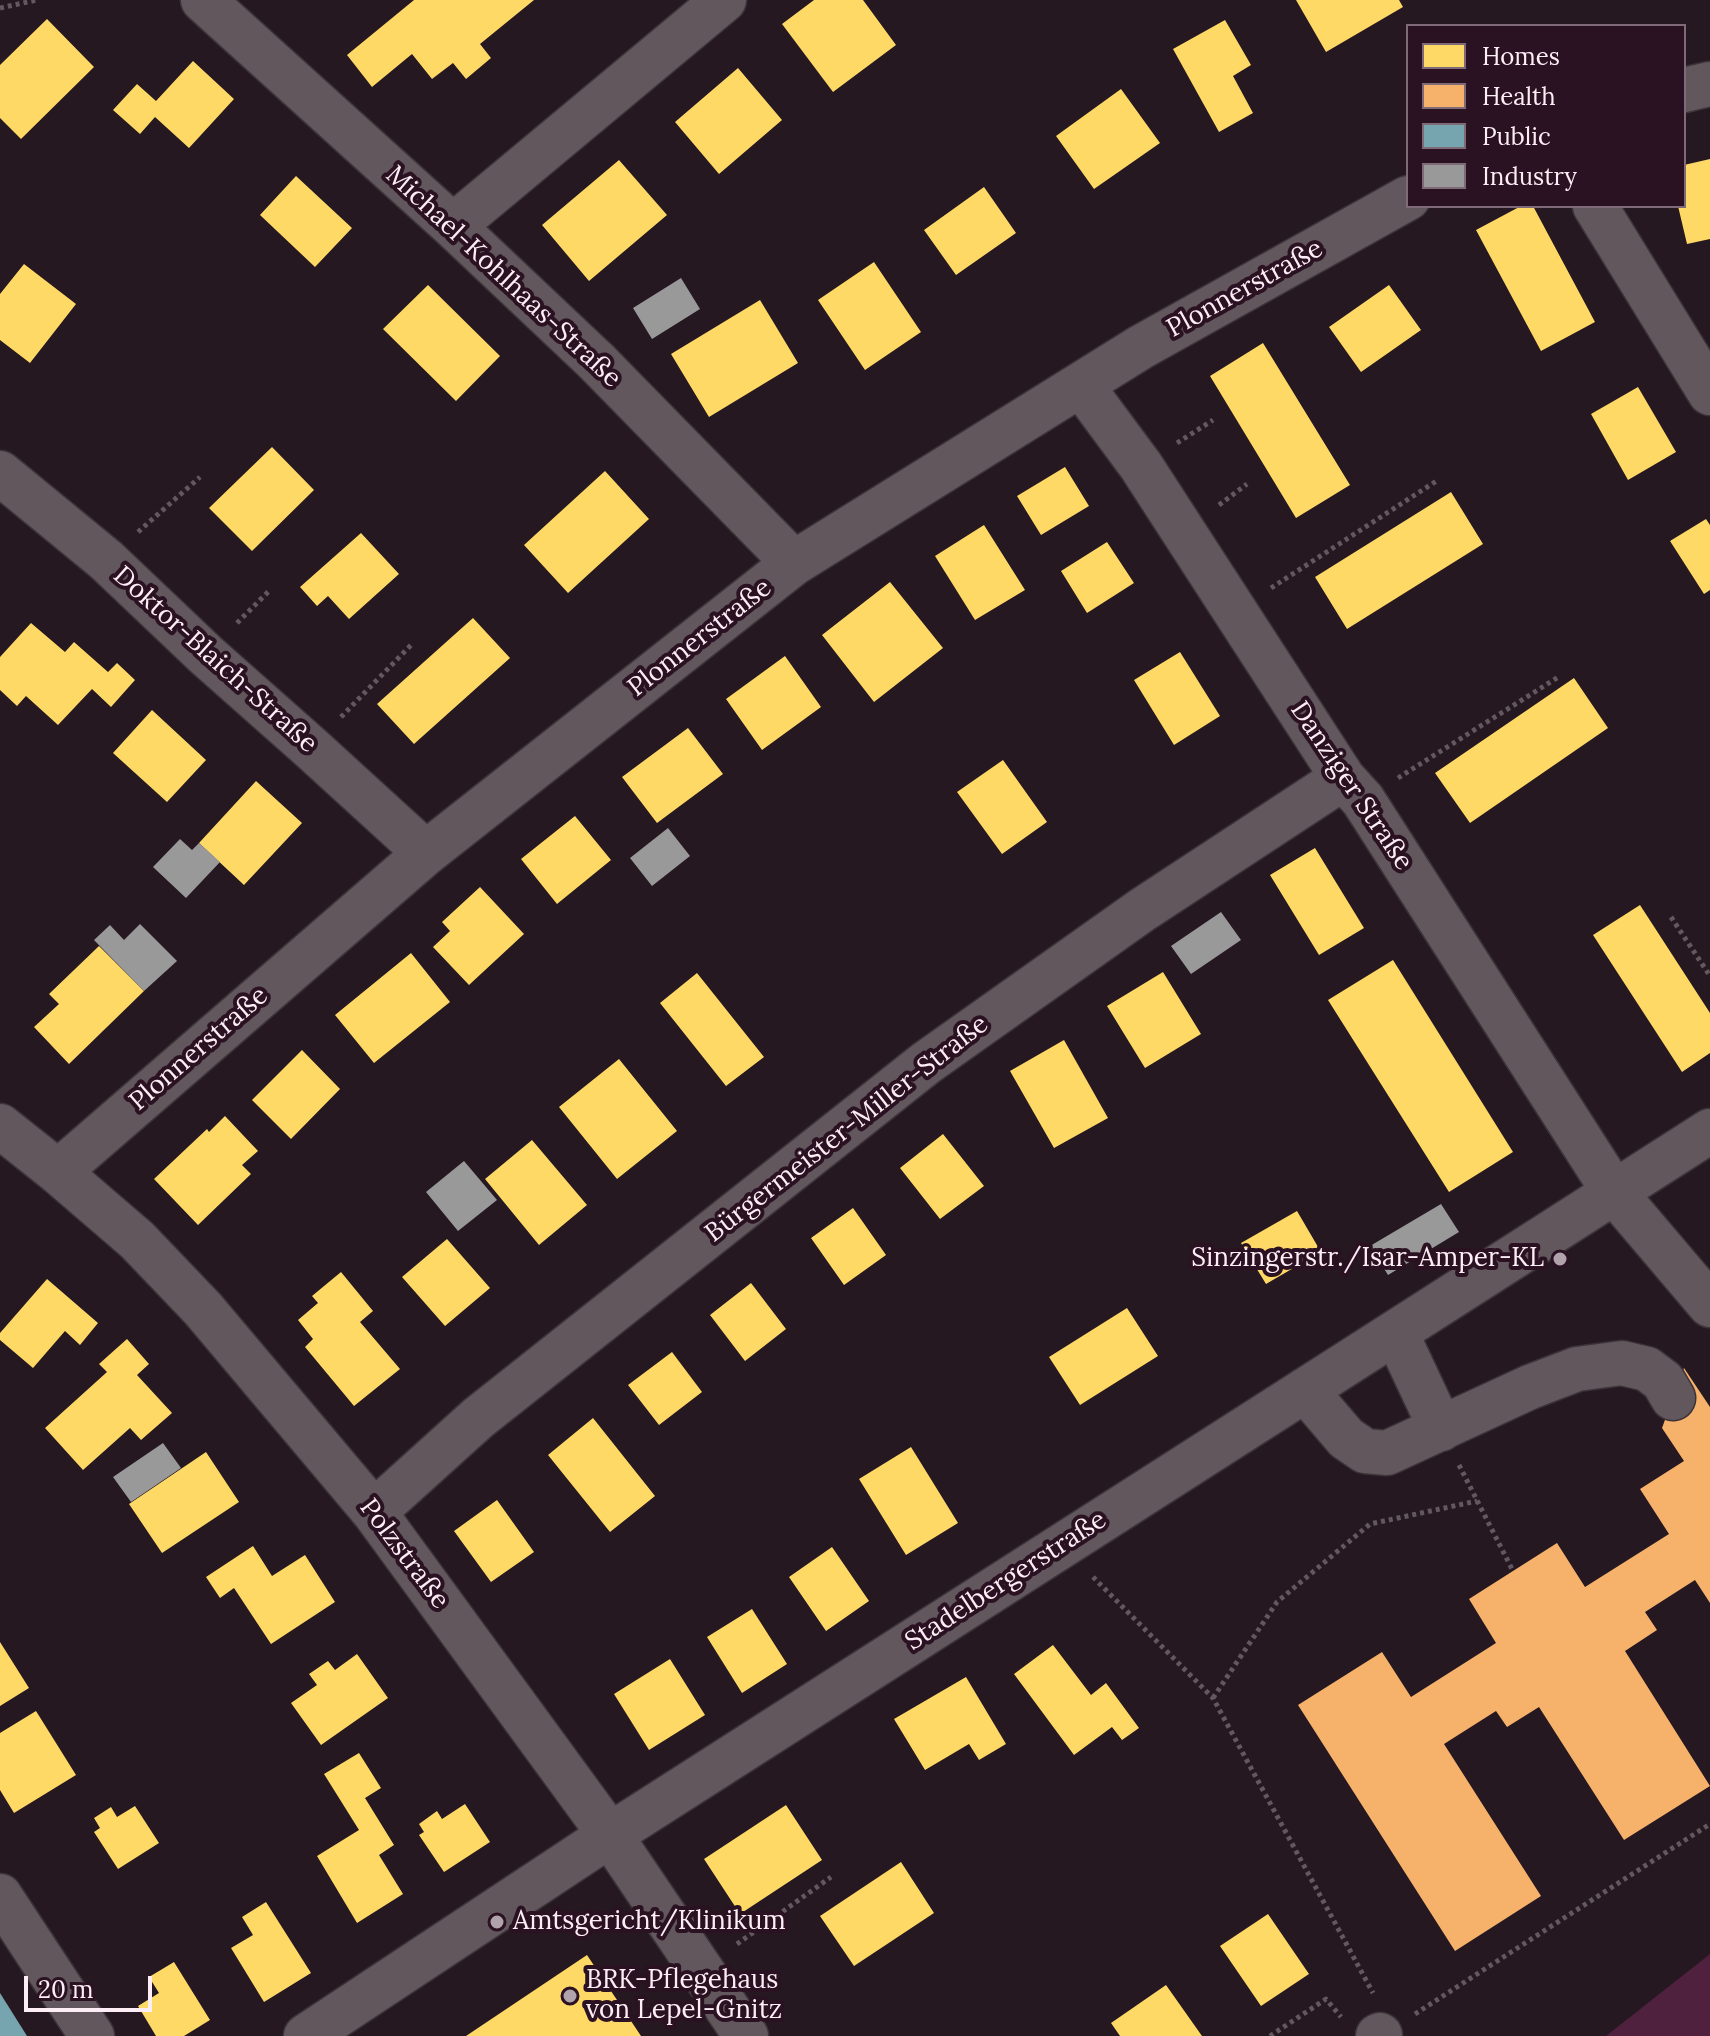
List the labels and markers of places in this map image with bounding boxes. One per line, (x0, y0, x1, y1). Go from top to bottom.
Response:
place label: Sinzingerstr./Isar-Amper-KL (1191, 1243, 1544, 1275)
marker: Sinzingerstr./Isar-Amper-KL (1551, 1250, 1569, 1268)
place label: Amtsgericht/Klinikum (513, 1906, 786, 1938)
marker: Amtsgericht/Klinikum (488, 1913, 506, 1931)
place label: BRK-Pflegehaus von Lepel-Gnitz (586, 1965, 782, 2026)
marker: BRK-Pflegehaus von Lepel-Gnitz (561, 1987, 579, 2005)

